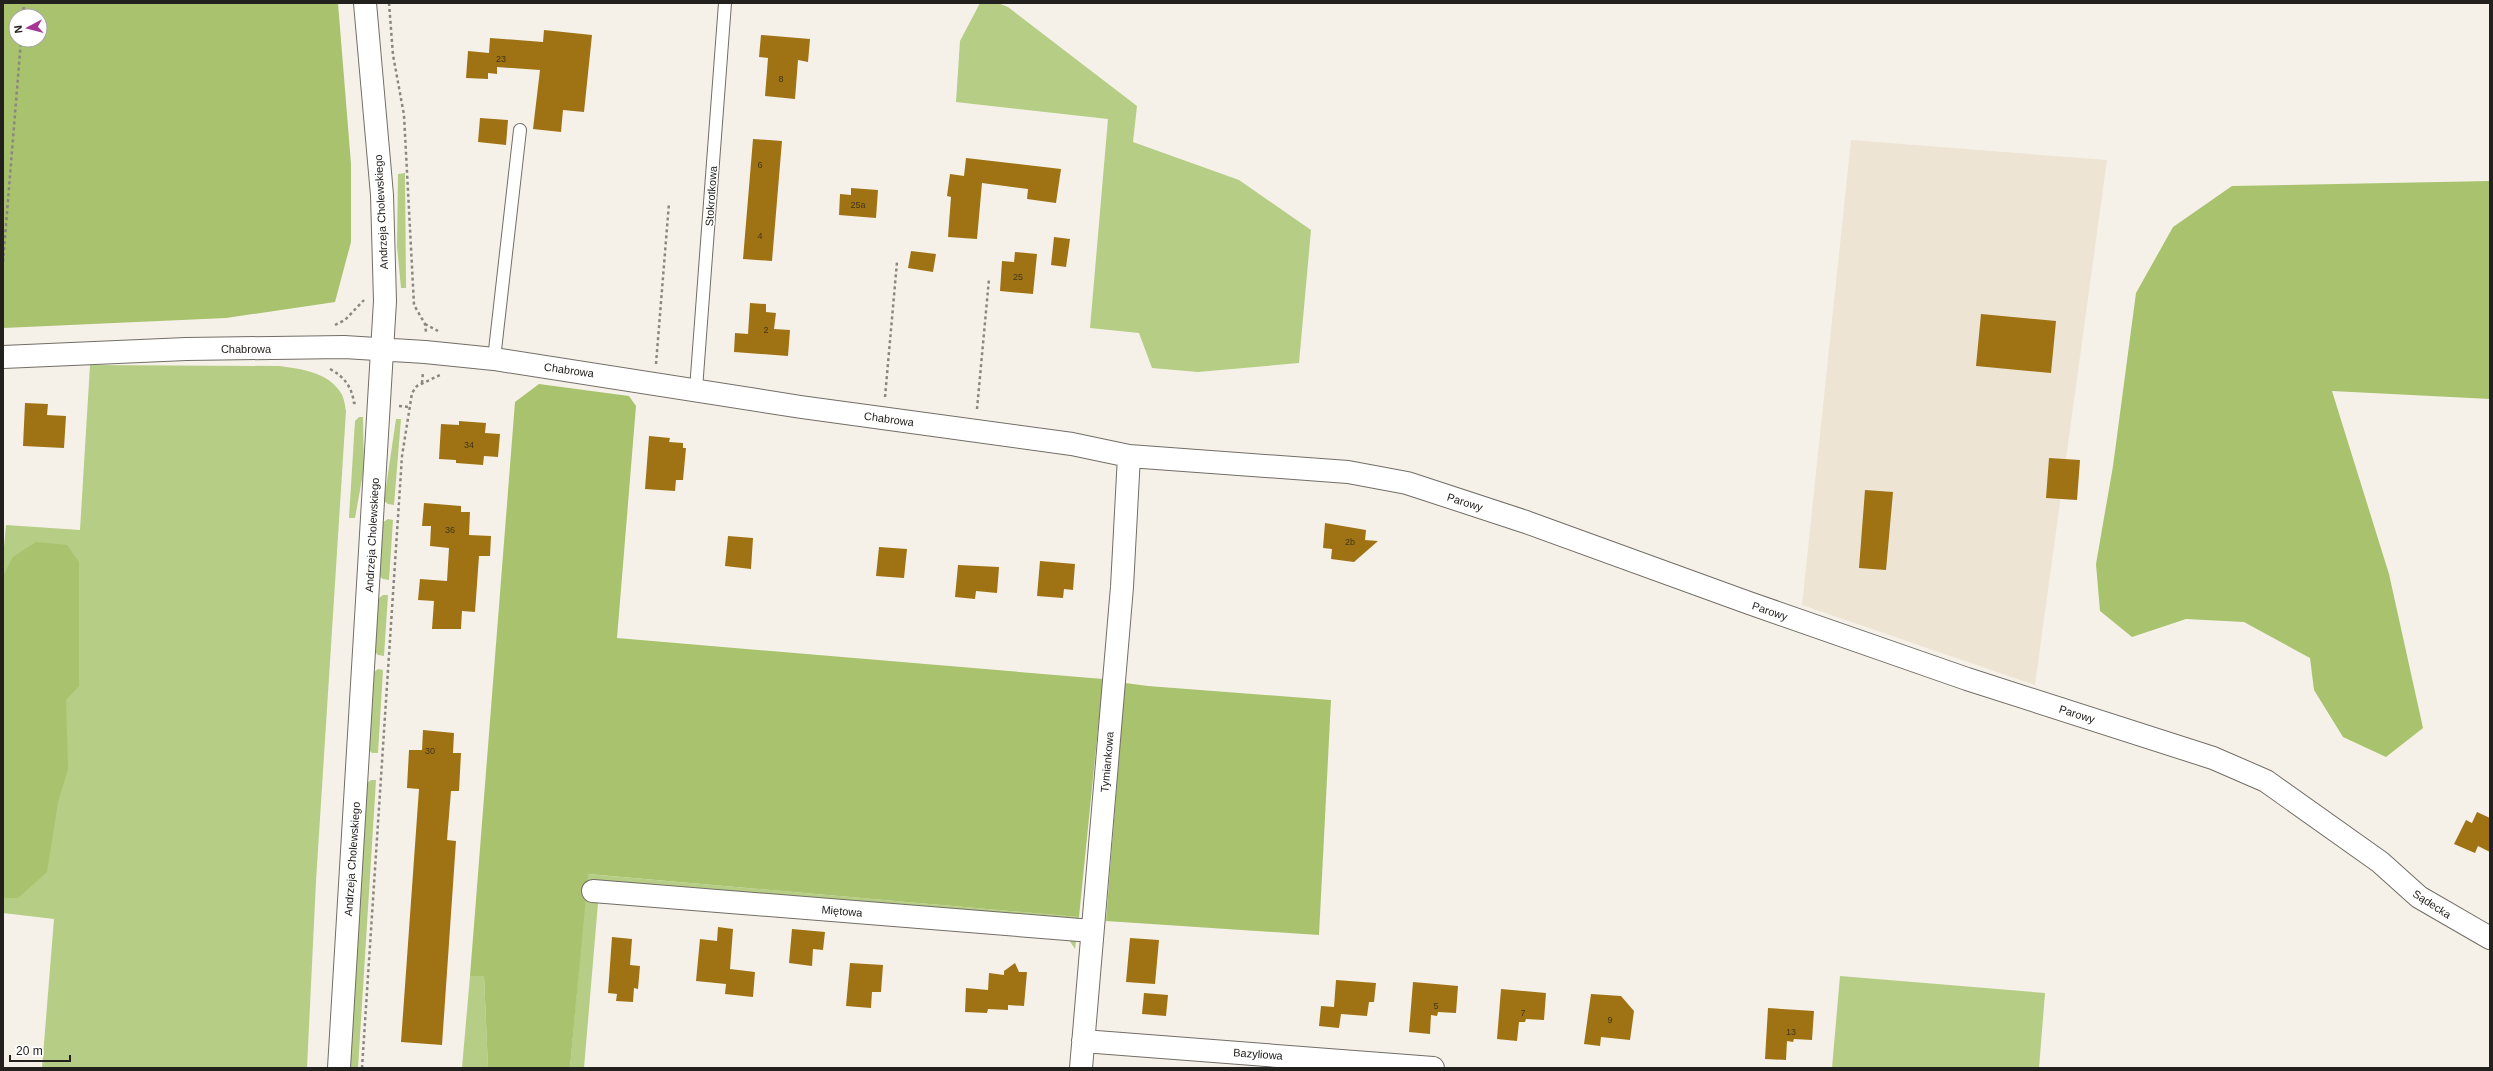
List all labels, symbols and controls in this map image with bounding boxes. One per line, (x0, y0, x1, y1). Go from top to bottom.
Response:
north arrow (8, 8, 48, 48)
text: N (12, 24, 25, 34)
house number: 23 (496, 54, 506, 64)
house number: 8 (778, 74, 784, 84)
street label: Andrzeja Cholewskiego (372, 154, 390, 270)
house number: 6 (757, 160, 763, 170)
street label: Stokrotkowa (703, 165, 719, 227)
house number: 25a (850, 200, 866, 210)
house number: 4 (757, 231, 763, 241)
house number: 25 (1013, 272, 1023, 282)
house number: 2 (763, 325, 769, 335)
street label: Chabrowa (221, 343, 272, 355)
street label: Chabrowa (543, 361, 596, 380)
street label: Chabrowa (863, 410, 916, 429)
house number: 34 (464, 440, 474, 450)
street label: Andrzeja Cholewskiego (363, 477, 381, 593)
street label: Parowy (1446, 491, 1485, 514)
house number: 36 (445, 525, 455, 535)
house number: 2b (1345, 537, 1355, 547)
street label: Parowy (1751, 599, 1790, 623)
street label: Parowy (2058, 703, 2097, 726)
street label: Tymiankowa (1098, 730, 1116, 793)
house number: 30 (425, 746, 435, 756)
street label: Andrzeja Cholewskiego (342, 801, 362, 917)
street label: Sądecka (2411, 887, 2454, 921)
street label: Miętowa (821, 903, 864, 919)
house number: 5 (1433, 1001, 1439, 1011)
house number: 7 (1520, 1008, 1526, 1018)
house number: 9 (1607, 1015, 1613, 1025)
house number: 13 (1786, 1027, 1796, 1037)
scale bar (10, 1037, 70, 1063)
text: 20 m (16, 1044, 43, 1058)
street label: Bazyliowa (1233, 1046, 1284, 1062)

